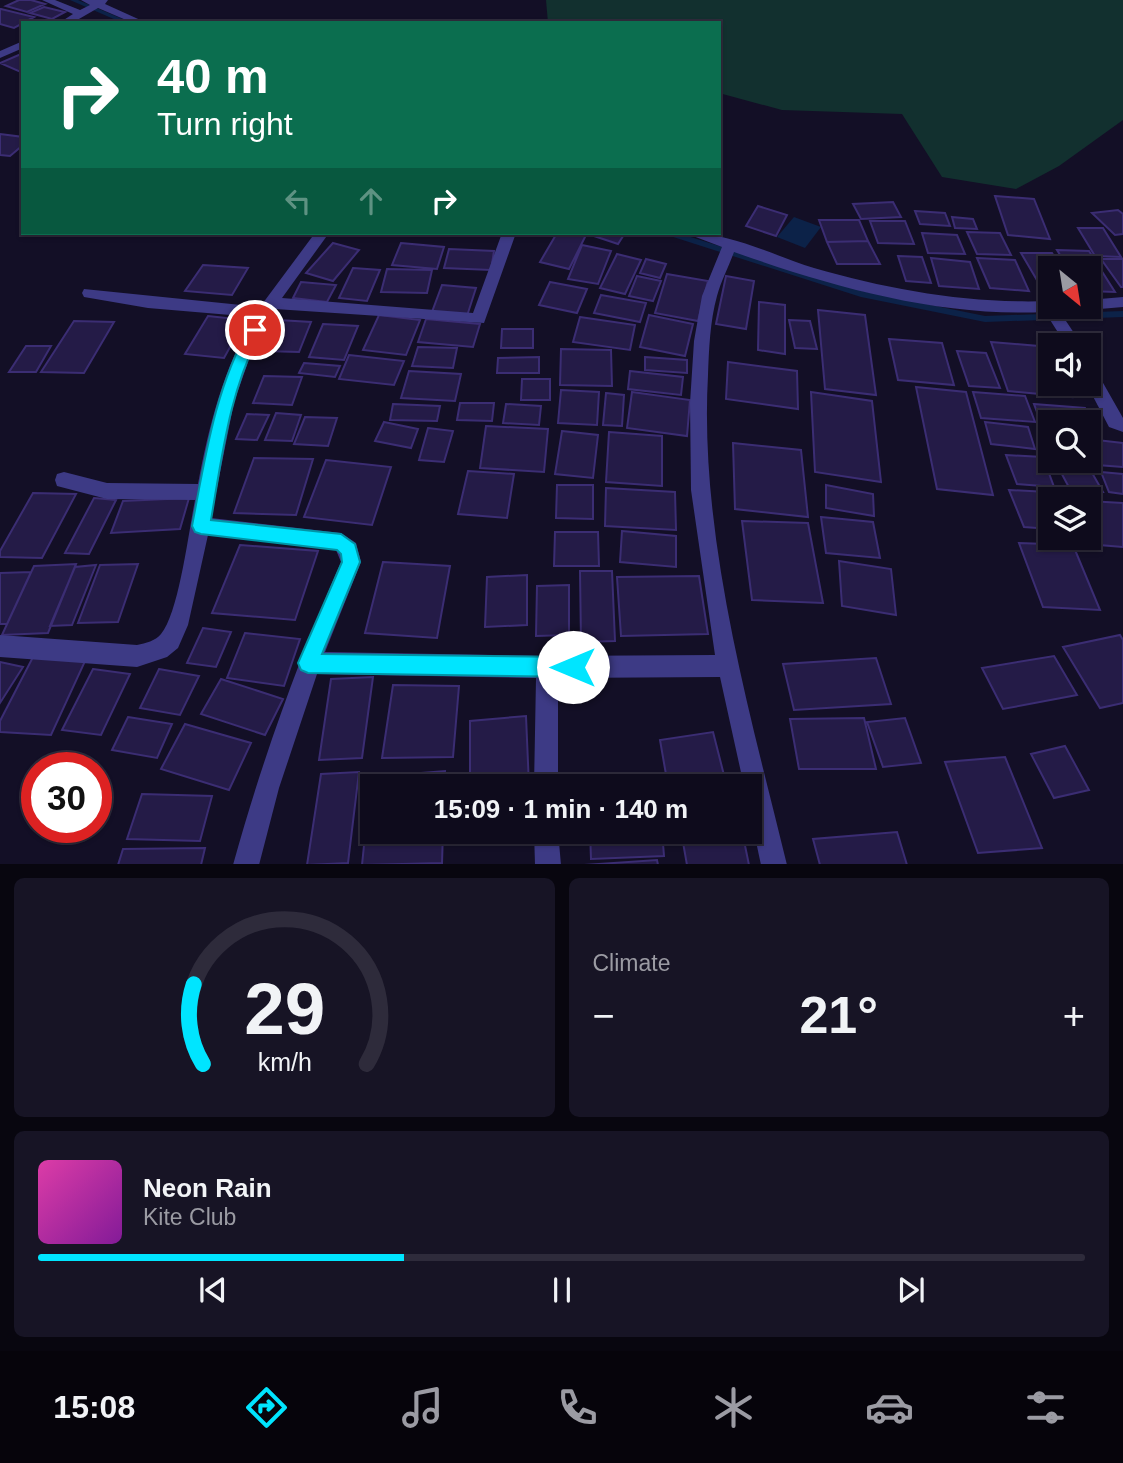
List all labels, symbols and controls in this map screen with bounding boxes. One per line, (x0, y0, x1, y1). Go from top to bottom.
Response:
icon: right (42, 49, 133, 140)
text: 40 m (157, 49, 269, 103)
text: Turn right (157, 106, 293, 142)
icon: left (279, 182, 317, 220)
icon: ahead (352, 182, 390, 220)
icon: right (425, 182, 463, 220)
north arrow (1038, 256, 1101, 318)
map controls (1038, 256, 1101, 550)
pin (225, 300, 285, 360)
icon: arrive (236, 311, 274, 349)
button: sound (1038, 333, 1101, 396)
button: search (1038, 410, 1101, 473)
button: layers (1038, 487, 1101, 550)
position arrow (536, 630, 610, 704)
speed limit sign: 30 (21, 752, 112, 843)
text: 15:09 · 1 min · 140 m (434, 794, 688, 824)
text: Climate (593, 950, 670, 976)
text: 29 (244, 968, 325, 1049)
text: 21° (799, 986, 878, 1044)
text: − (593, 995, 615, 1037)
text: + (1063, 995, 1085, 1037)
text: km/h (257, 1047, 311, 1075)
text: Neon Rain (143, 1173, 272, 1203)
text: Kite Club (143, 1204, 236, 1230)
icon: previous (194, 1271, 232, 1309)
icon: pause (543, 1271, 581, 1309)
icon: next (892, 1271, 930, 1309)
icon: directions (242, 1383, 291, 1432)
icon: music (398, 1383, 447, 1432)
icon: phone (553, 1383, 602, 1432)
icon: climate (709, 1383, 758, 1432)
icon: car (865, 1383, 914, 1432)
icon: filters (1021, 1383, 1070, 1432)
text: 15:08 (53, 1389, 135, 1425)

